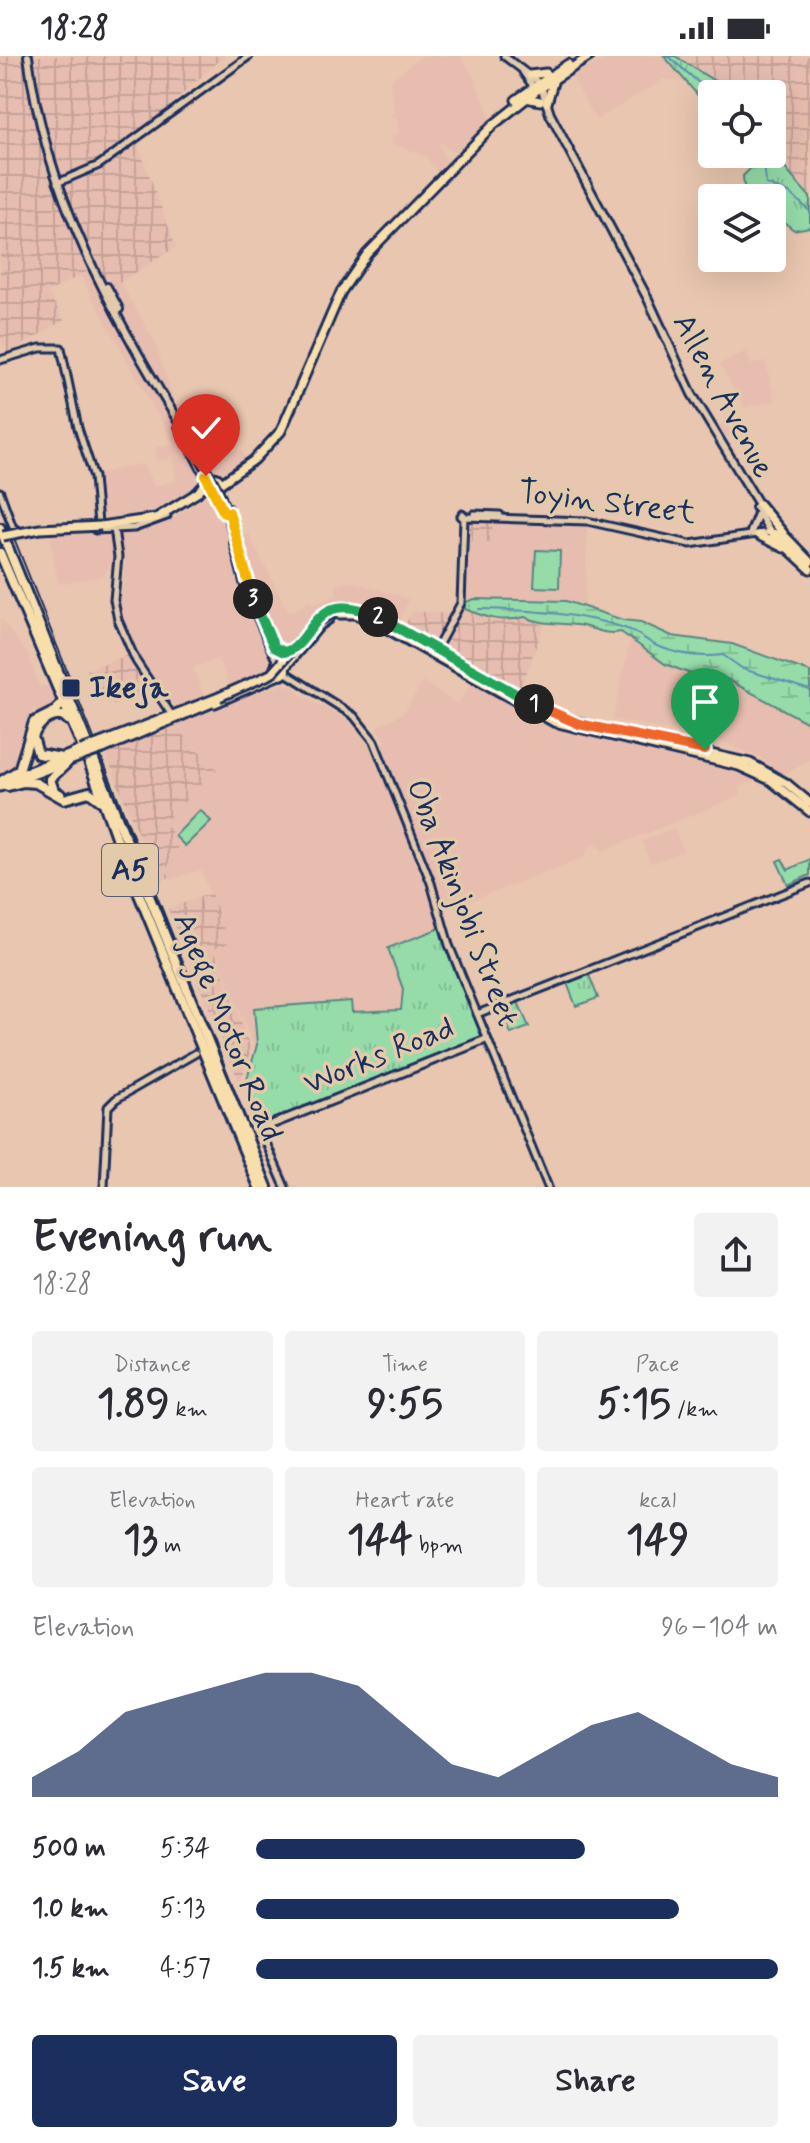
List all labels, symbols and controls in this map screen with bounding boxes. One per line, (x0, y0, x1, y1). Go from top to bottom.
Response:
text: 18:28 (40, 9, 109, 48)
map controls (698, 80, 786, 272)
button: locate (698, 80, 786, 168)
button: layers (698, 184, 786, 272)
street label: Allen Avenue (662, 306, 784, 486)
pin (172, 394, 240, 476)
icon: check (184, 406, 228, 450)
street label: Toyin Street (516, 471, 698, 535)
pin: 3 (233, 579, 273, 619)
text: 3 (248, 585, 258, 613)
pin: 2 (358, 597, 398, 637)
text: 2 (373, 603, 383, 631)
place label: Ikeja (89, 667, 169, 709)
pin (671, 668, 739, 750)
marker: Ikeja (60, 677, 82, 699)
icon: arrive (683, 680, 727, 724)
pin: 1 (514, 684, 554, 724)
text: 1 (529, 690, 539, 718)
street label: Oba Akinjobi Street (395, 773, 529, 1033)
road number: A5 (102, 844, 158, 896)
street label: Agege Motor Road (159, 906, 292, 1149)
street label: Works Road (298, 1007, 460, 1105)
text: Evening run (32, 1209, 272, 1267)
button: share (694, 1213, 778, 1297)
text: 18:28 (32, 1268, 92, 1302)
text: Distance (114, 1351, 191, 1379)
text: Time (382, 1351, 428, 1379)
text: Pace (636, 1351, 680, 1379)
text: 1.89 (97, 1379, 170, 1431)
text: 9:55 (367, 1379, 443, 1431)
text: 5:15 (597, 1379, 671, 1431)
text: km (170, 1396, 208, 1424)
text: /km (671, 1396, 718, 1424)
text: Elevation (109, 1487, 196, 1515)
text: Heart rate (356, 1487, 454, 1515)
text: kcal (639, 1487, 676, 1515)
text: 13 (123, 1515, 158, 1567)
text: 144 (347, 1515, 413, 1567)
text: 149 (626, 1515, 689, 1567)
text: m (158, 1532, 181, 1560)
text: bpm (413, 1532, 463, 1560)
text: Elevation (32, 1611, 134, 1645)
text: 96–104 m (661, 1611, 778, 1645)
text: 500 m (32, 1832, 106, 1866)
text: 5:34 (160, 1832, 210, 1866)
text: 1.0 km (32, 1892, 109, 1926)
text: 5:13 (160, 1892, 205, 1926)
text: 1.5 km (32, 1952, 110, 1986)
text: 4:57 (160, 1952, 211, 1986)
button: Save (32, 2035, 397, 2127)
button: Share (413, 2035, 778, 2127)

